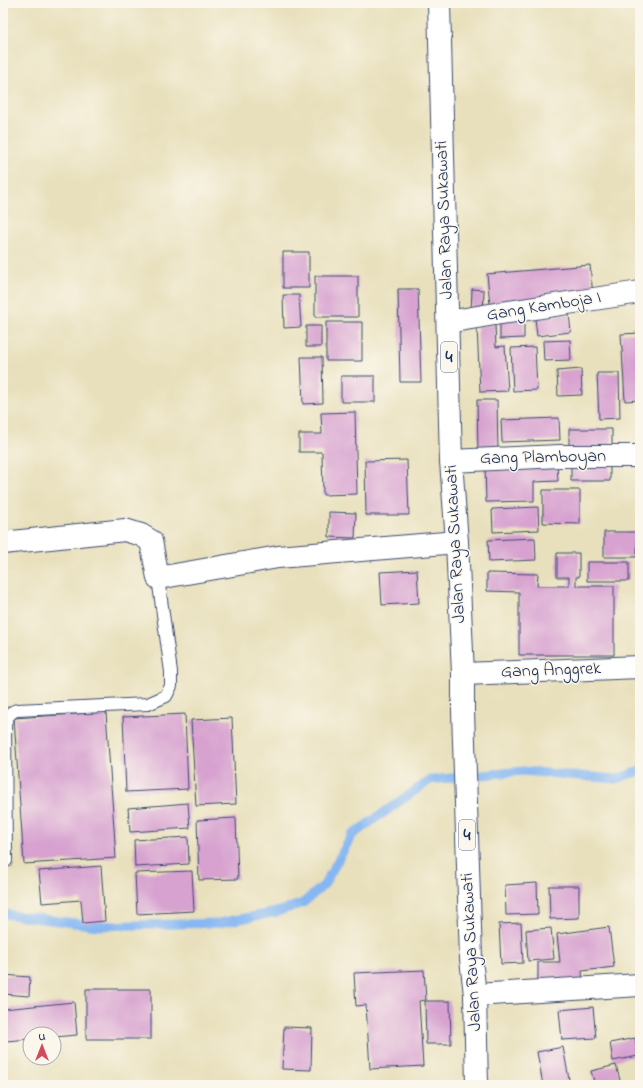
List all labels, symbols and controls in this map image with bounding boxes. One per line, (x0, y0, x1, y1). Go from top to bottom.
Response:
street label: Jalan Raya Sukawati (429, 140, 461, 300)
street label: Gang Kamboja I (485, 285, 603, 330)
road number: 4 (441, 342, 457, 372)
street label: Gang Plamboyan (480, 444, 606, 473)
street label: Jalan Raya Sukawati (439, 464, 473, 624)
street label: Gang Anggrek (500, 656, 602, 687)
road number: 4 (459, 820, 475, 850)
street label: Jalan Raya Sukawati (455, 872, 489, 1032)
north arrow (22, 1026, 62, 1066)
text: U (39, 1029, 46, 1045)

